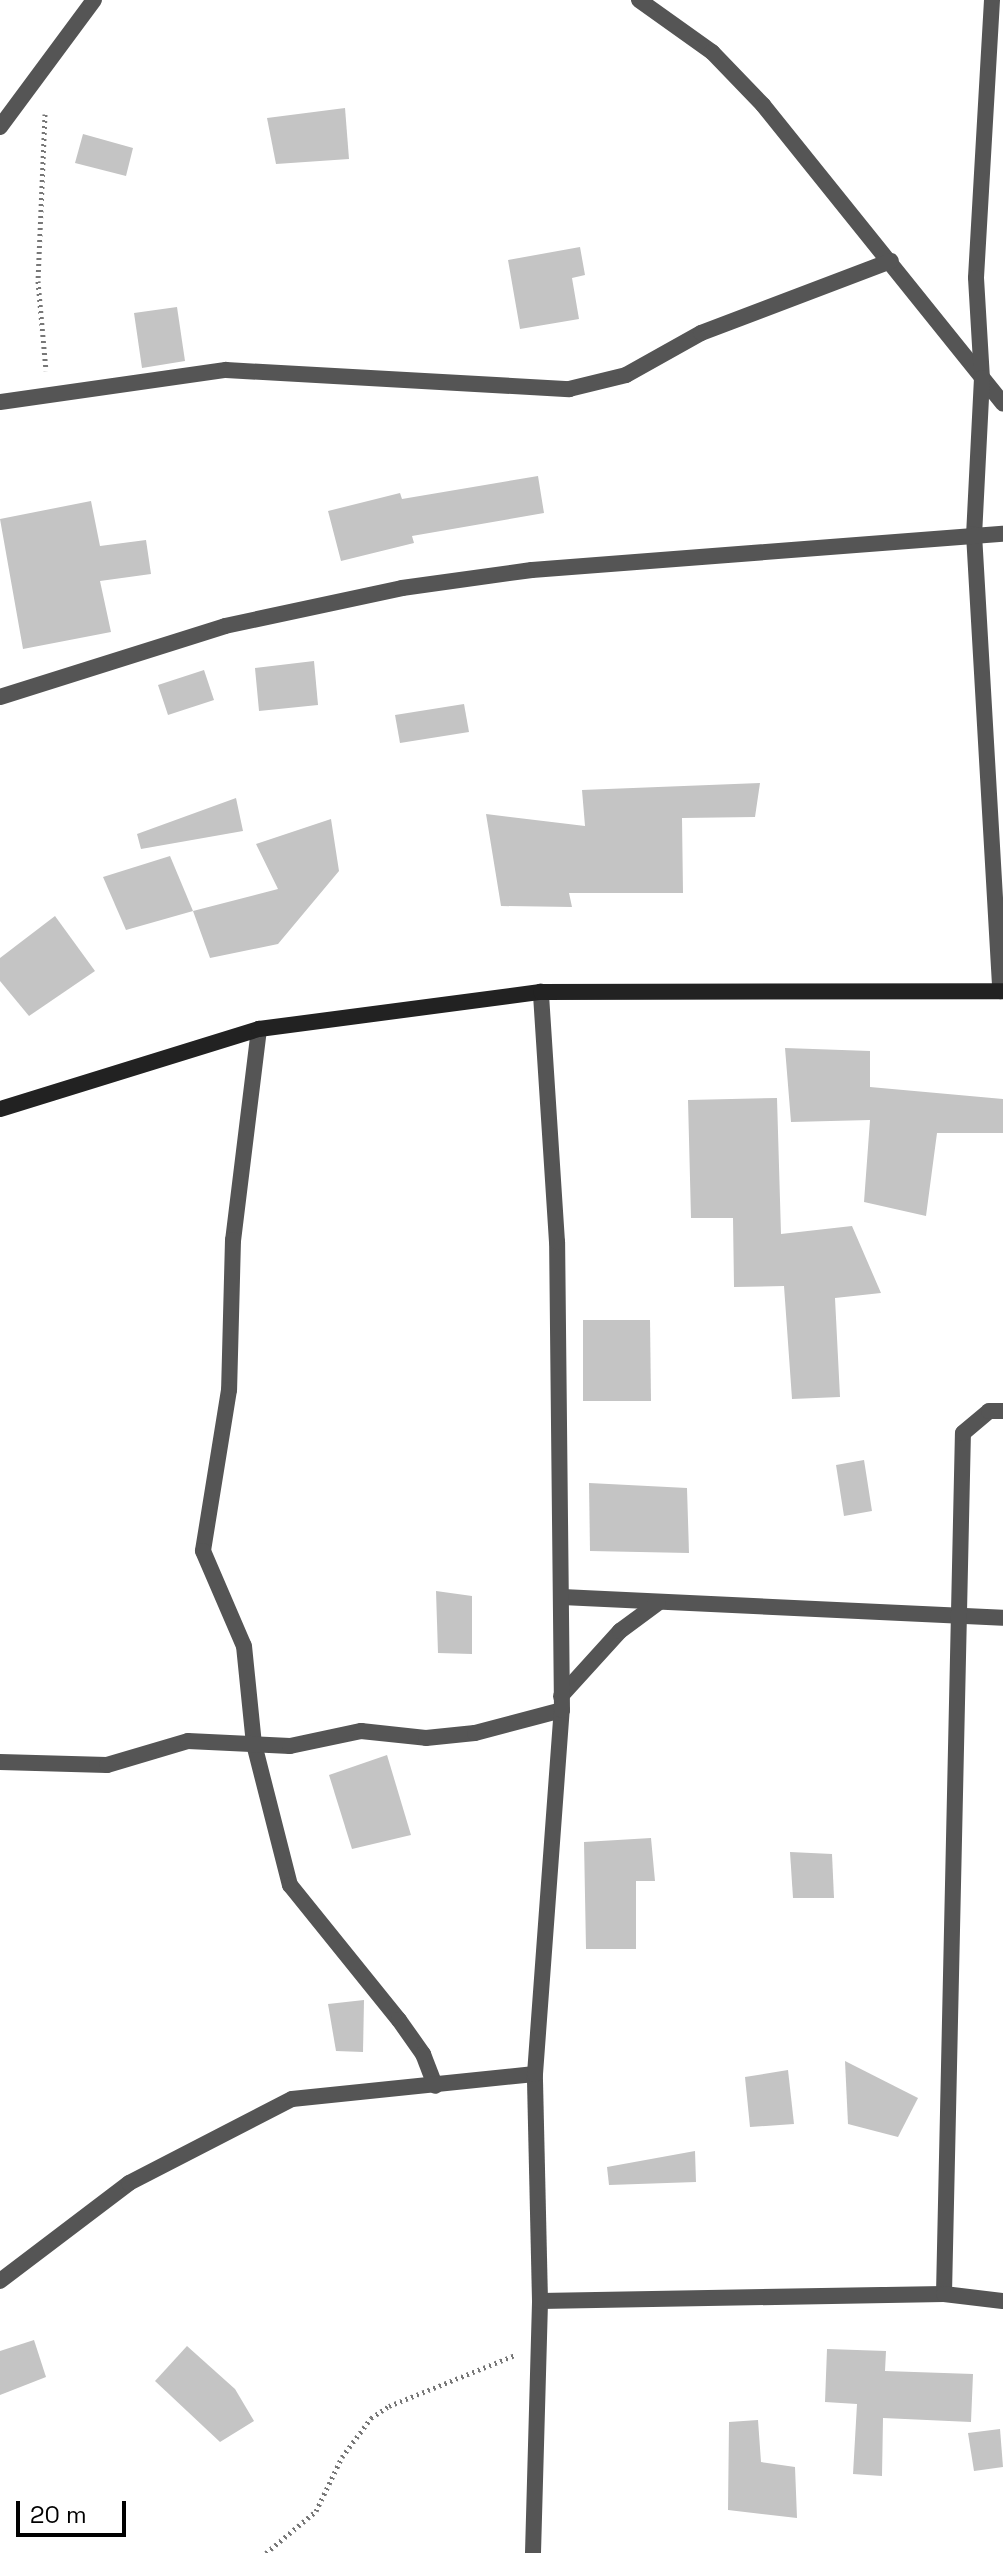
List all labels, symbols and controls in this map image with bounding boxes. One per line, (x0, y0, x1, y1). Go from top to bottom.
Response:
scale bar (20, 2485, 130, 2535)
text: 20 m (30, 2499, 87, 2530)

